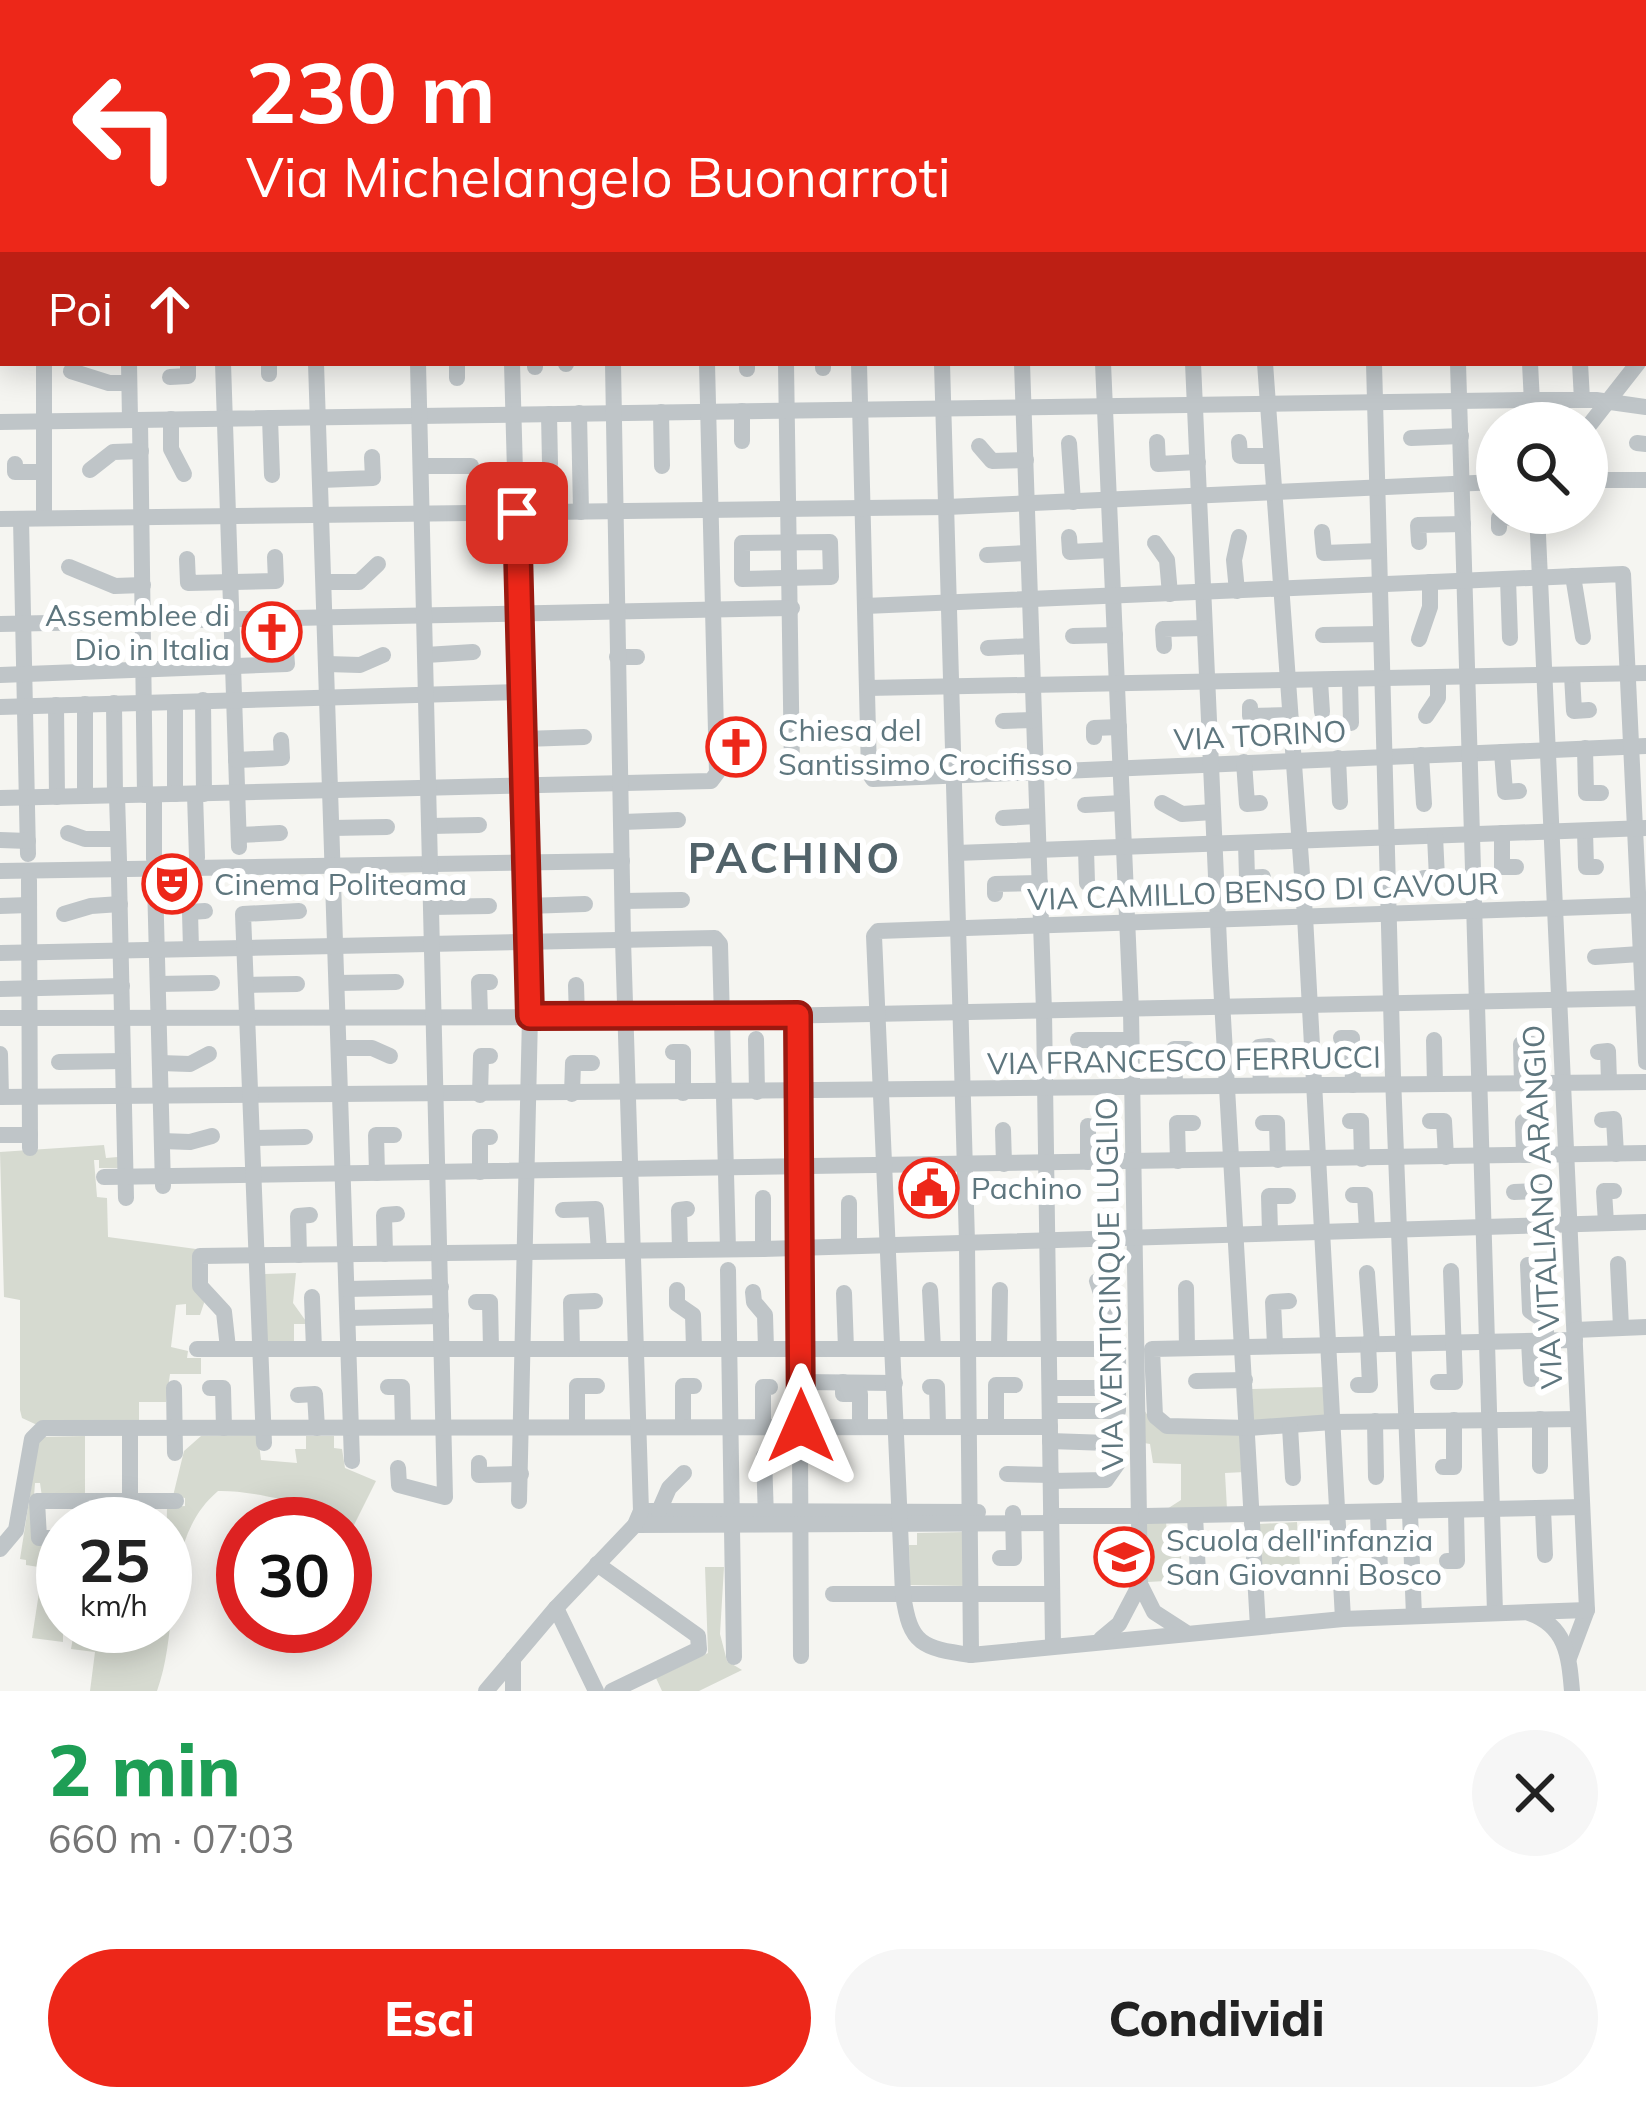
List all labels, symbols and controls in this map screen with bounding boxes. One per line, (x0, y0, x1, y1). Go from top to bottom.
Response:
text: 230 m (246, 39, 496, 144)
icon: left (48, 48, 204, 204)
text: Via Michelangelo Buonarroti (246, 143, 951, 211)
icon: ahead (137, 276, 203, 342)
text: Poi (48, 281, 113, 337)
map controls (1476, 402, 1608, 534)
button: search (1476, 402, 1608, 534)
pin (466, 462, 568, 564)
icon: arrive (484, 480, 550, 546)
place label: Assemblee di Dio in Italia (45, 596, 230, 668)
church icon: Assemblee di Dio in Italia (241, 601, 303, 663)
place label: Chiesa del Santissimo Crocifisso (778, 711, 1073, 783)
street label: VIA TORINO (1173, 712, 1347, 758)
church icon: Chiesa del Santissimo Crocifisso (705, 716, 767, 778)
district label: PACHINO (688, 831, 902, 884)
theatre icon: Cinema Politeama (141, 853, 203, 915)
street label: VIA CAMILLO BENSO DI CAVOUR (1027, 864, 1499, 918)
place label: Cinema Politeama (214, 865, 467, 903)
street label: VIA VITALIANO ARANGIO (1513, 1024, 1571, 1390)
street label: VIA FRANCESCO FERRUCCI (987, 1038, 1381, 1082)
street label: VIA VENTICINQUE LUGLIO (1087, 1097, 1131, 1471)
public building icon: Pachino (898, 1157, 960, 1219)
place label: Pachino (971, 1169, 1082, 1207)
position arrow (738, 1363, 864, 1489)
speed limit sign: 30 (216, 1497, 372, 1653)
place label: Scuola dell'infanzia San Giovanni Bosco (1166, 1521, 1442, 1593)
text: 25 (78, 1522, 150, 1597)
school or university icon: Scuola dell'infanzia San Giovanni Bosco (1093, 1526, 1155, 1588)
text: km/h (80, 1586, 148, 1624)
text: 2 min (48, 1724, 241, 1814)
button: close (1472, 1730, 1598, 1856)
text: 660 m · 07:03 (48, 1814, 294, 1863)
button: Esci (48, 1949, 811, 2087)
button: Condividi (835, 1949, 1598, 2087)

